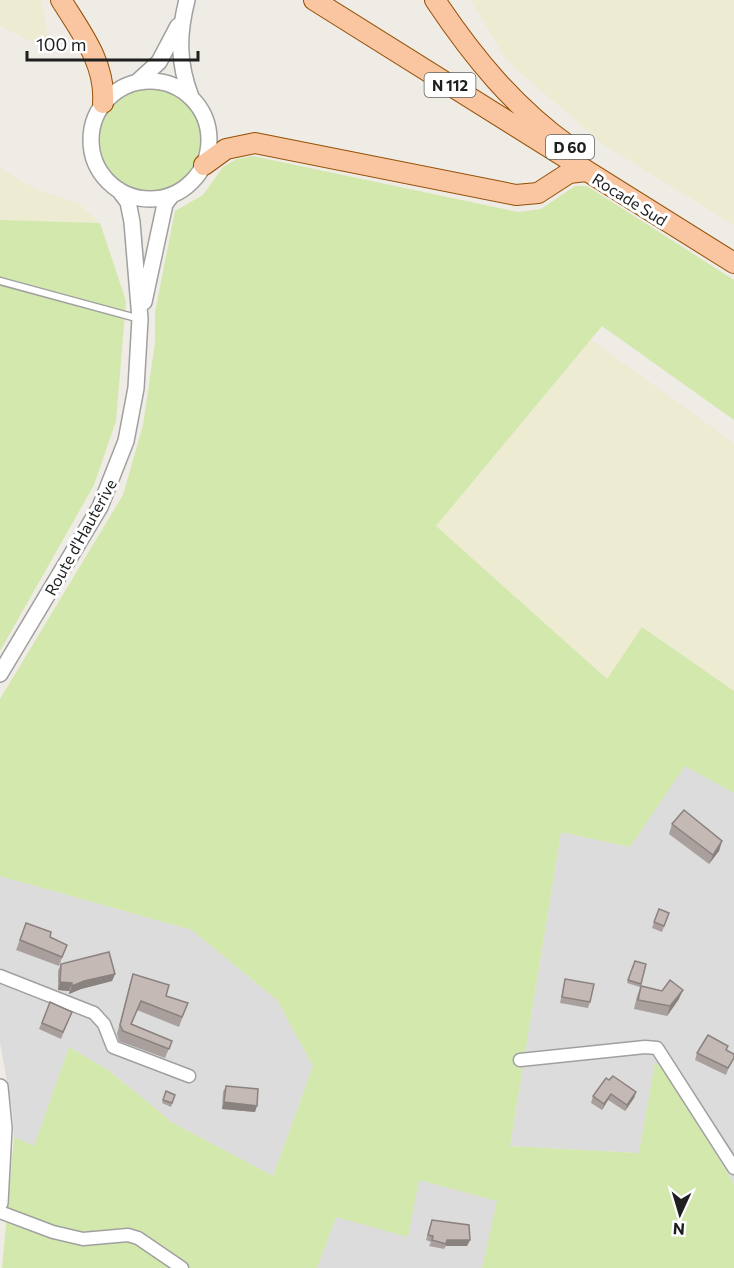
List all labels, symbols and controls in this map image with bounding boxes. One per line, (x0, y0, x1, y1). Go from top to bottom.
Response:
scale bar (27, 24, 198, 62)
text: 100 m (36, 33, 86, 55)
road number: N 112 (424, 73, 476, 97)
road number: D 60 (546, 135, 594, 159)
street label: Rocade Sud (589, 169, 671, 229)
street label: Route d'Hauterive (40, 475, 120, 599)
north arrow (650, 1184, 710, 1244)
text: N (672, 1220, 686, 1239)

